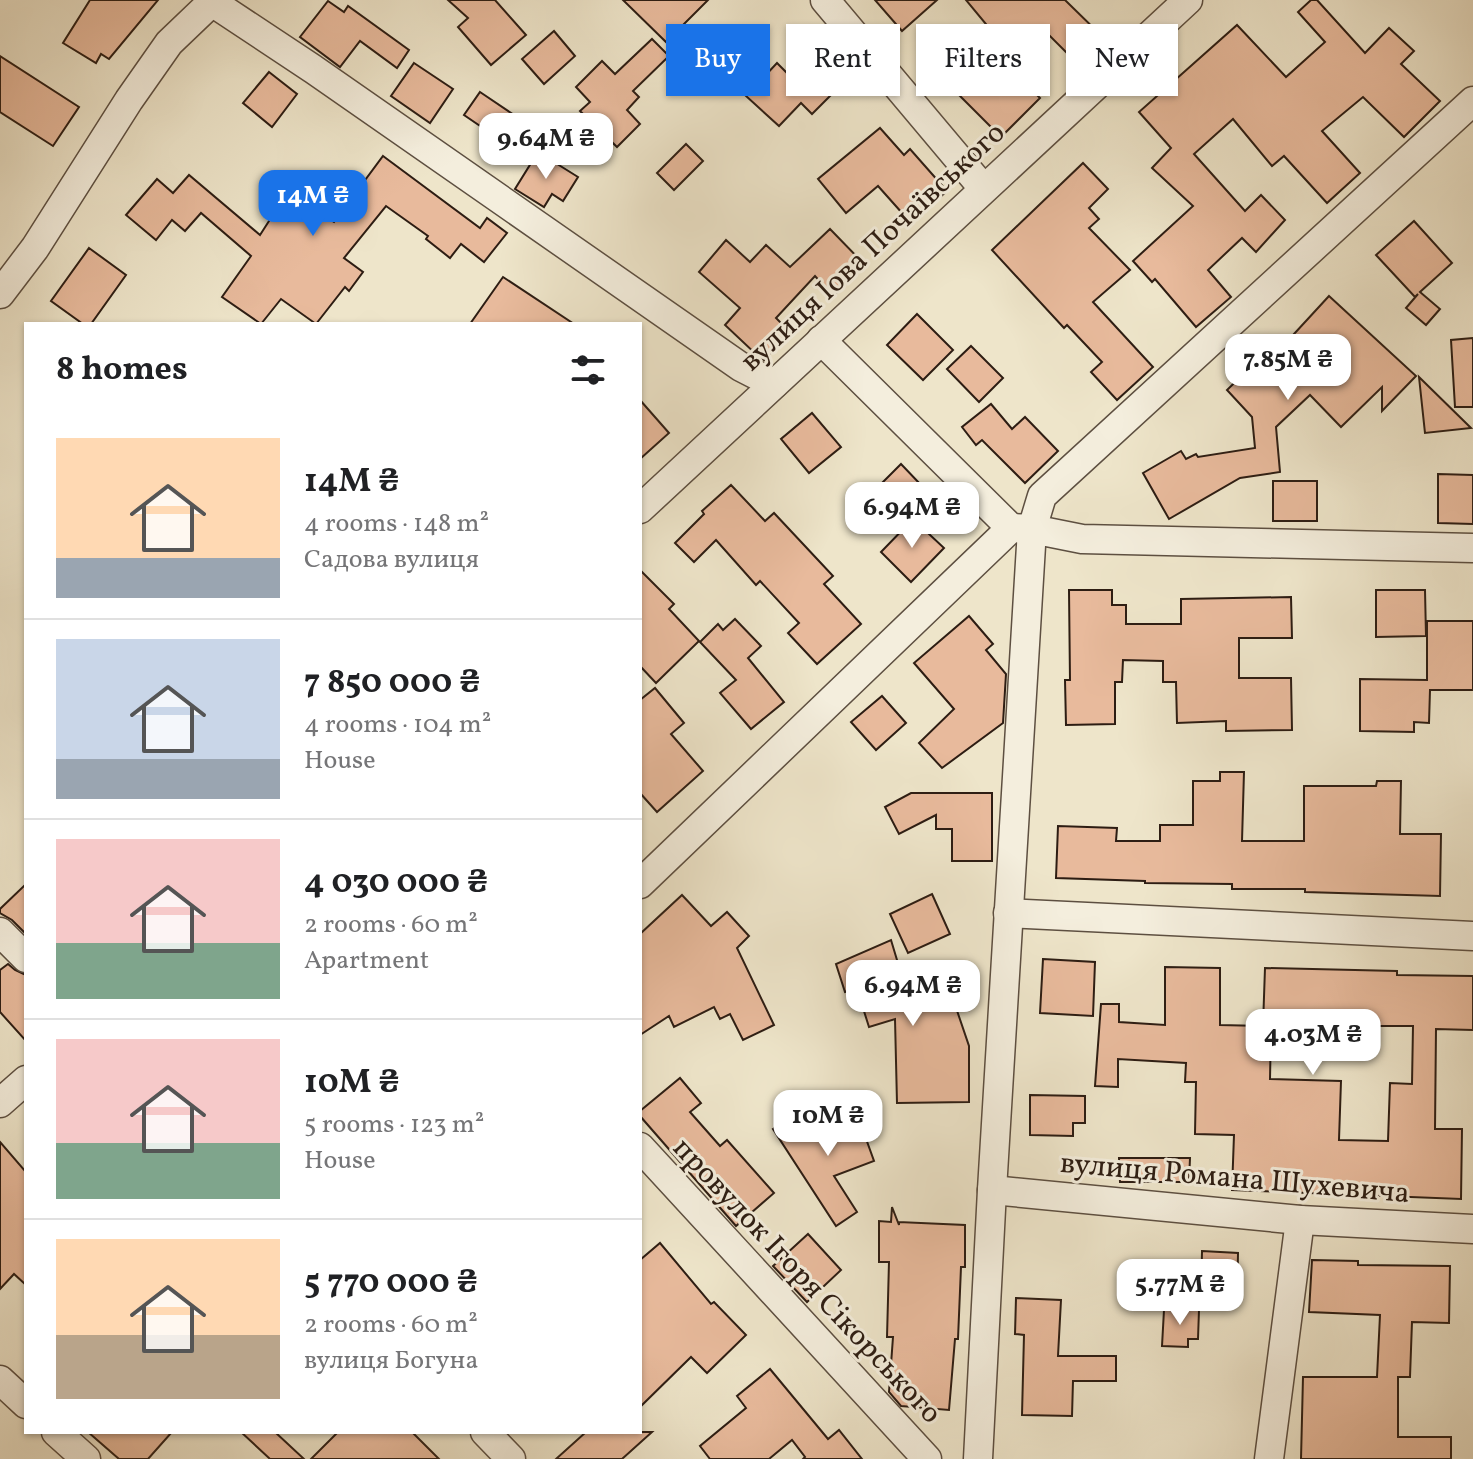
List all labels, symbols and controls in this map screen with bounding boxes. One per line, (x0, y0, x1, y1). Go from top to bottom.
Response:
chip: Buy (666, 24, 770, 96)
chip: Rent (786, 24, 900, 96)
chip: Filters (916, 24, 1050, 96)
chip: New (1066, 24, 1178, 96)
pin: 9.64M ₴ (472, 113, 620, 181)
street label: вулиця Іова Почаївського (732, 113, 1015, 382)
text: 9.64M ₴ (497, 121, 595, 157)
pin: 14M ₴ (257, 170, 369, 238)
text: 14M ₴ (277, 178, 349, 214)
pin: 7.85M ₴ (1214, 334, 1362, 402)
text: 7.85M ₴ (1243, 342, 1333, 378)
text: 8 homes (56, 347, 188, 394)
icon: filters (566, 348, 610, 392)
text: 14M ₴ (304, 459, 399, 506)
icon: home (120, 470, 216, 566)
pin: 6.94M ₴ (838, 482, 986, 550)
text: 6.94M ₴ (863, 490, 961, 526)
text: 4 rooms · 148 m² (304, 506, 489, 542)
text: Садова вулиця (304, 542, 479, 578)
text: 7 850 000 ₴ (304, 660, 480, 707)
icon: home (120, 671, 216, 767)
text: 4 rooms · 104 m² (304, 707, 491, 743)
text: House (304, 743, 376, 779)
text: 4 030 000 ₴ (304, 860, 488, 907)
icon: home (120, 871, 216, 967)
text: 2 rooms · 60 m² (304, 907, 478, 943)
text: Apartment (304, 943, 429, 979)
pin: 6.94M ₴ (839, 960, 987, 1028)
text: 6.94M ₴ (864, 968, 962, 1004)
pin: 4.03M ₴ (1239, 1009, 1387, 1077)
text: 4.03M ₴ (1264, 1017, 1362, 1053)
text: 10M ₴ (304, 1060, 400, 1107)
icon: home (120, 1071, 216, 1167)
pin: 10M ₴ (772, 1090, 884, 1158)
text: 10M ₴ (791, 1098, 865, 1134)
text: 5 rooms · 123 m² (304, 1107, 484, 1143)
street label: провулок Ігоря Сікорського (662, 1129, 951, 1434)
text: House (304, 1143, 376, 1179)
street label: вулиця Романа Шухевича (1058, 1143, 1411, 1215)
pin: 5.77M ₴ (1106, 1259, 1254, 1327)
text: 5 770 000 ₴ (304, 1260, 478, 1307)
text: 5.77M ₴ (1135, 1267, 1225, 1303)
icon: home (120, 1271, 216, 1367)
text: 2 rooms · 60 m² (304, 1307, 478, 1343)
text: вулиця Богуна (304, 1343, 478, 1379)

